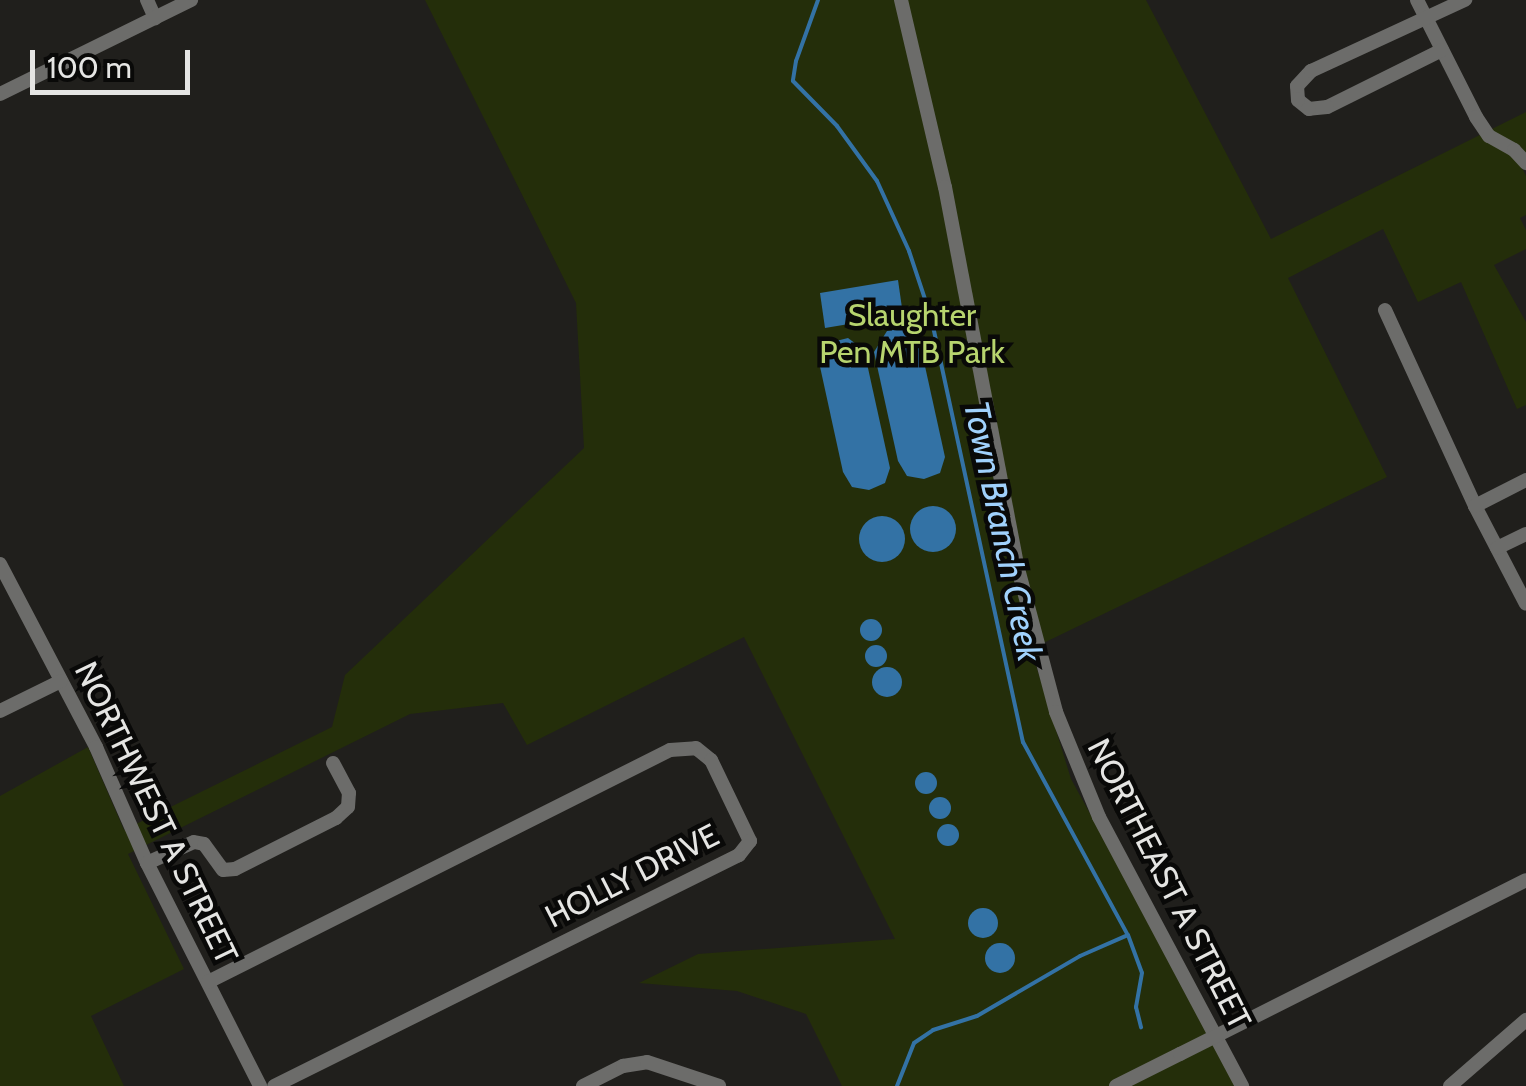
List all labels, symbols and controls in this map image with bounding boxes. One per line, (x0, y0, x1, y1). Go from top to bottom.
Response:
scale bar (35, 30, 195, 92)
text: 100 m (47, 49, 132, 86)
park label: Slaughter Pen MTB Park (819, 297, 1005, 372)
water label: Town Branch Creek (955, 397, 1051, 665)
street label: NORTHWEST A STREET (66, 656, 246, 970)
street label: NORTHEAST A STREET (1079, 732, 1259, 1036)
street label: HOLLY DRIVE (539, 816, 725, 936)

